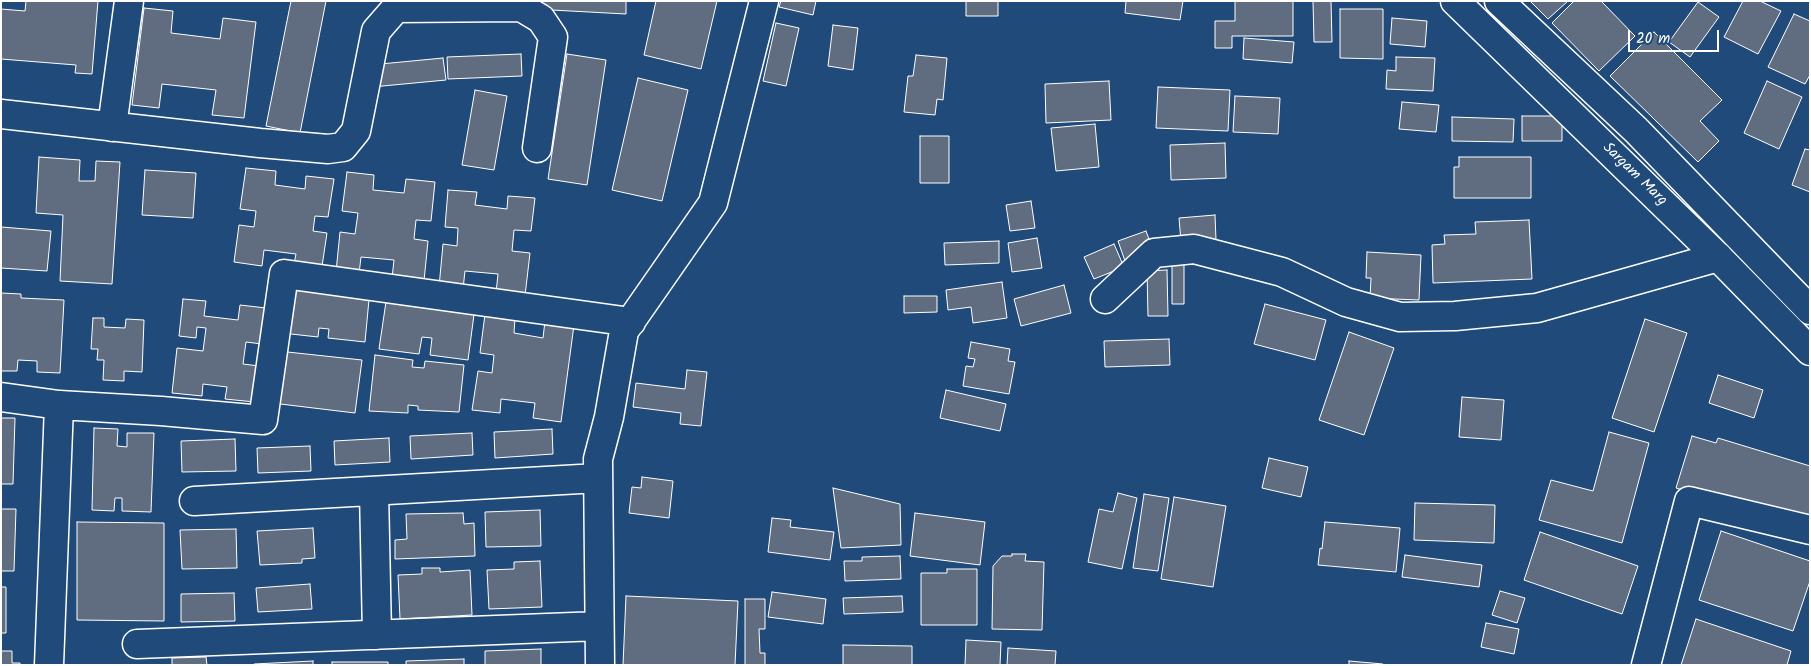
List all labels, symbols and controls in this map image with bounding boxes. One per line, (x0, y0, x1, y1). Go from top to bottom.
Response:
scale bar (1631, 20, 1722, 52)
text: 20 m (1636, 27, 1670, 51)
street label: Sargam Marg (1598, 140, 1670, 210)

